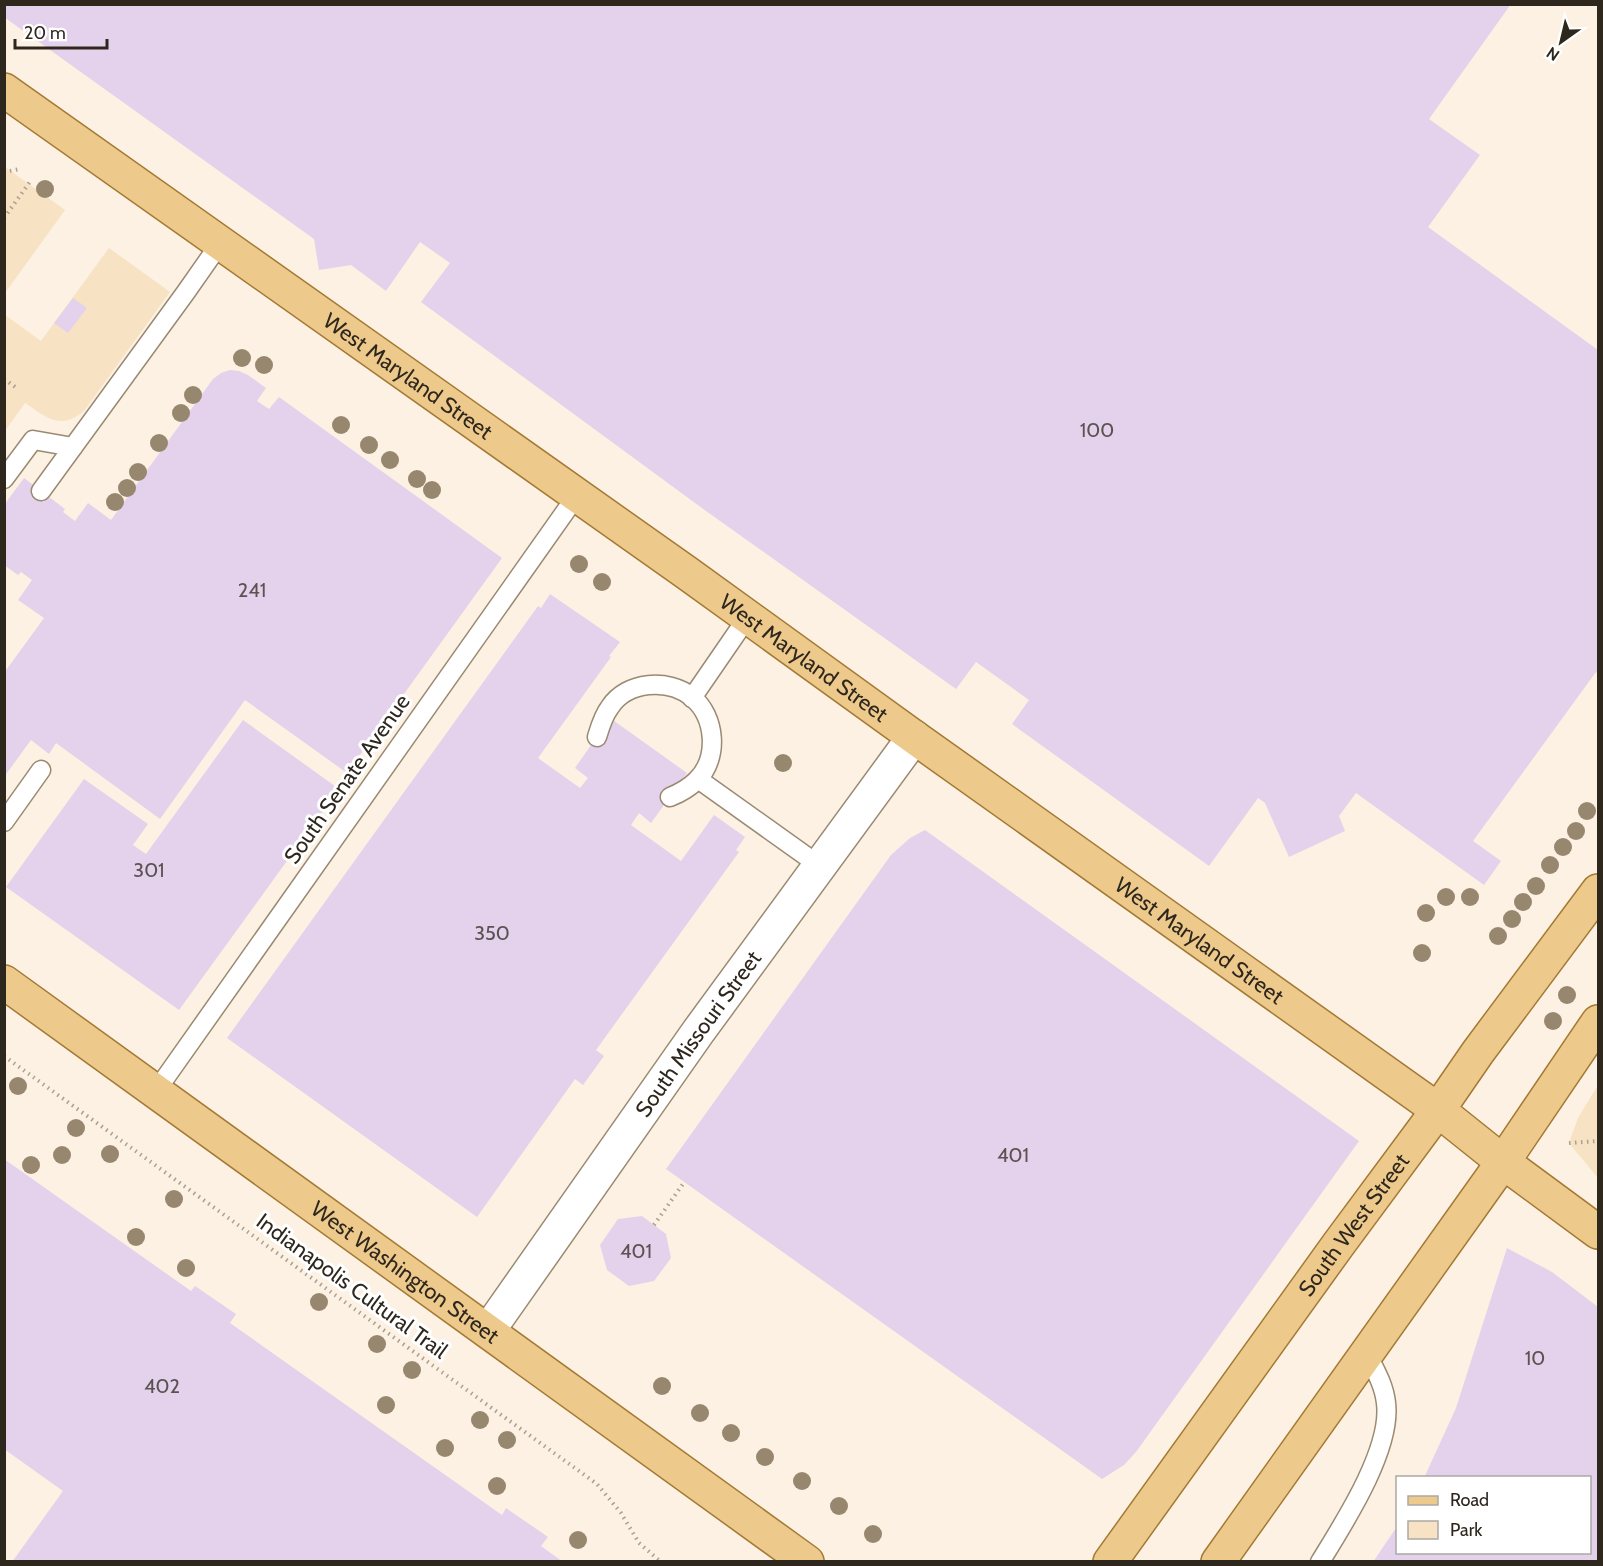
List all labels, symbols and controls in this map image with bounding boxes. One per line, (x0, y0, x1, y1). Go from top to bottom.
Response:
scale bar (15, 12, 106, 50)
north arrow (1531, 12, 1591, 72)
text: 20 m (24, 22, 66, 44)
text: N (1543, 43, 1563, 65)
street label: West Maryland Street (318, 307, 498, 445)
house number: 100 (1080, 418, 1114, 442)
house number: 241 (238, 578, 266, 602)
street label: West Maryland Street (715, 588, 894, 728)
street label: South Senate Avenue (278, 689, 416, 869)
house number: 301 (133, 858, 165, 882)
street label: West Maryland Street (1110, 871, 1290, 1010)
house number: 350 (474, 921, 510, 945)
street label: South Missouri Street (629, 945, 767, 1122)
house number: 401 (997, 1143, 1029, 1167)
street label: South West Street (1292, 1148, 1415, 1301)
street label: West Washington Street (306, 1195, 505, 1349)
street label: Indianapolis Cultural Trail (251, 1208, 453, 1365)
house number: 401 (620, 1239, 652, 1263)
house number: 10 (1525, 1346, 1545, 1370)
house number: 402 (144, 1374, 180, 1398)
legend (1396, 1476, 1591, 1554)
text: Road (1450, 1489, 1489, 1511)
text: Park (1450, 1519, 1483, 1541)

